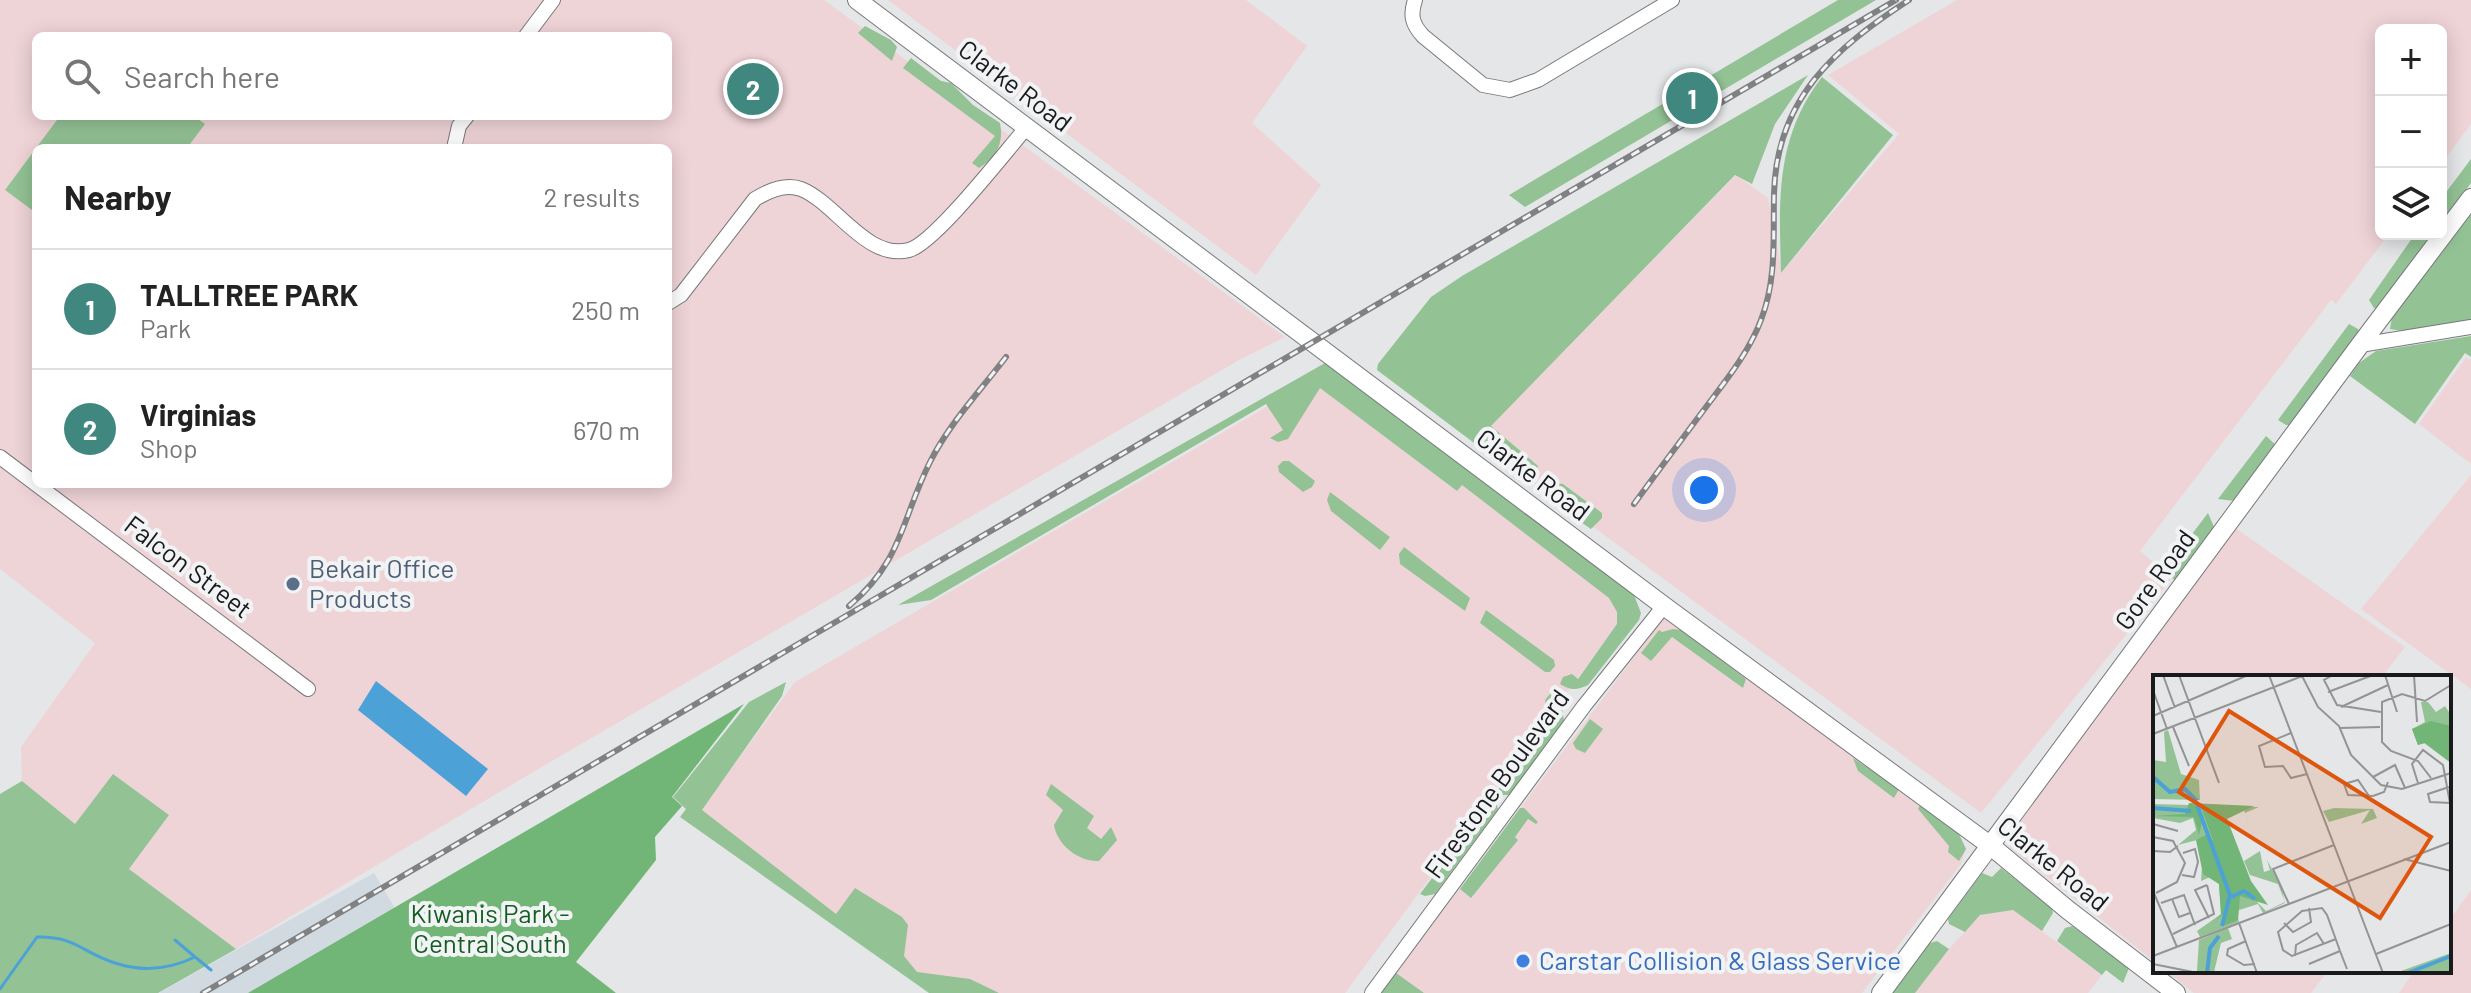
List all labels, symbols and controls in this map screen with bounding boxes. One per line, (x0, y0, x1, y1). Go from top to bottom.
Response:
map controls (2375, 24, 2447, 240)
button: + (2375, 24, 2447, 96)
search box (32, 32, 672, 120)
street label: Clarke Road (953, 32, 1079, 137)
icon: search (60, 54, 104, 98)
text: Search here (124, 58, 280, 94)
pin: 2 (727, 59, 779, 119)
pin: 1 (1666, 68, 1718, 128)
button: − (2375, 96, 2447, 168)
button: layers (2375, 168, 2447, 240)
text: Nearby (64, 176, 172, 217)
text: 2 results (544, 181, 640, 212)
text: TALLTREE PARK (140, 276, 358, 312)
text: 1 (85, 294, 95, 325)
text: 250 m (571, 294, 640, 325)
text: Park (140, 312, 191, 343)
text: Virginias (140, 396, 256, 432)
text: 2 (83, 414, 97, 445)
text: 670 m (573, 414, 640, 445)
street label: Clarke Road (1471, 421, 1597, 526)
text: Shop (140, 432, 198, 463)
your location (1684, 470, 1724, 510)
street label: Falcon Street (119, 508, 259, 624)
street label: Gore Road (2107, 523, 2200, 635)
place label: Bekair Office Products (309, 552, 454, 613)
marker: Bekair Office Products (284, 575, 302, 593)
inset map (2153, 675, 2451, 973)
street label: Firestone Boulevard (1417, 683, 1575, 884)
street label: Clarke Road (1992, 809, 2116, 917)
park label: Kiwanis Park - Central South (410, 897, 570, 958)
place label: Carstar Collision & Glass Service (1539, 944, 1901, 975)
marker: Carstar Collision & Glass Service (1514, 952, 1532, 970)

